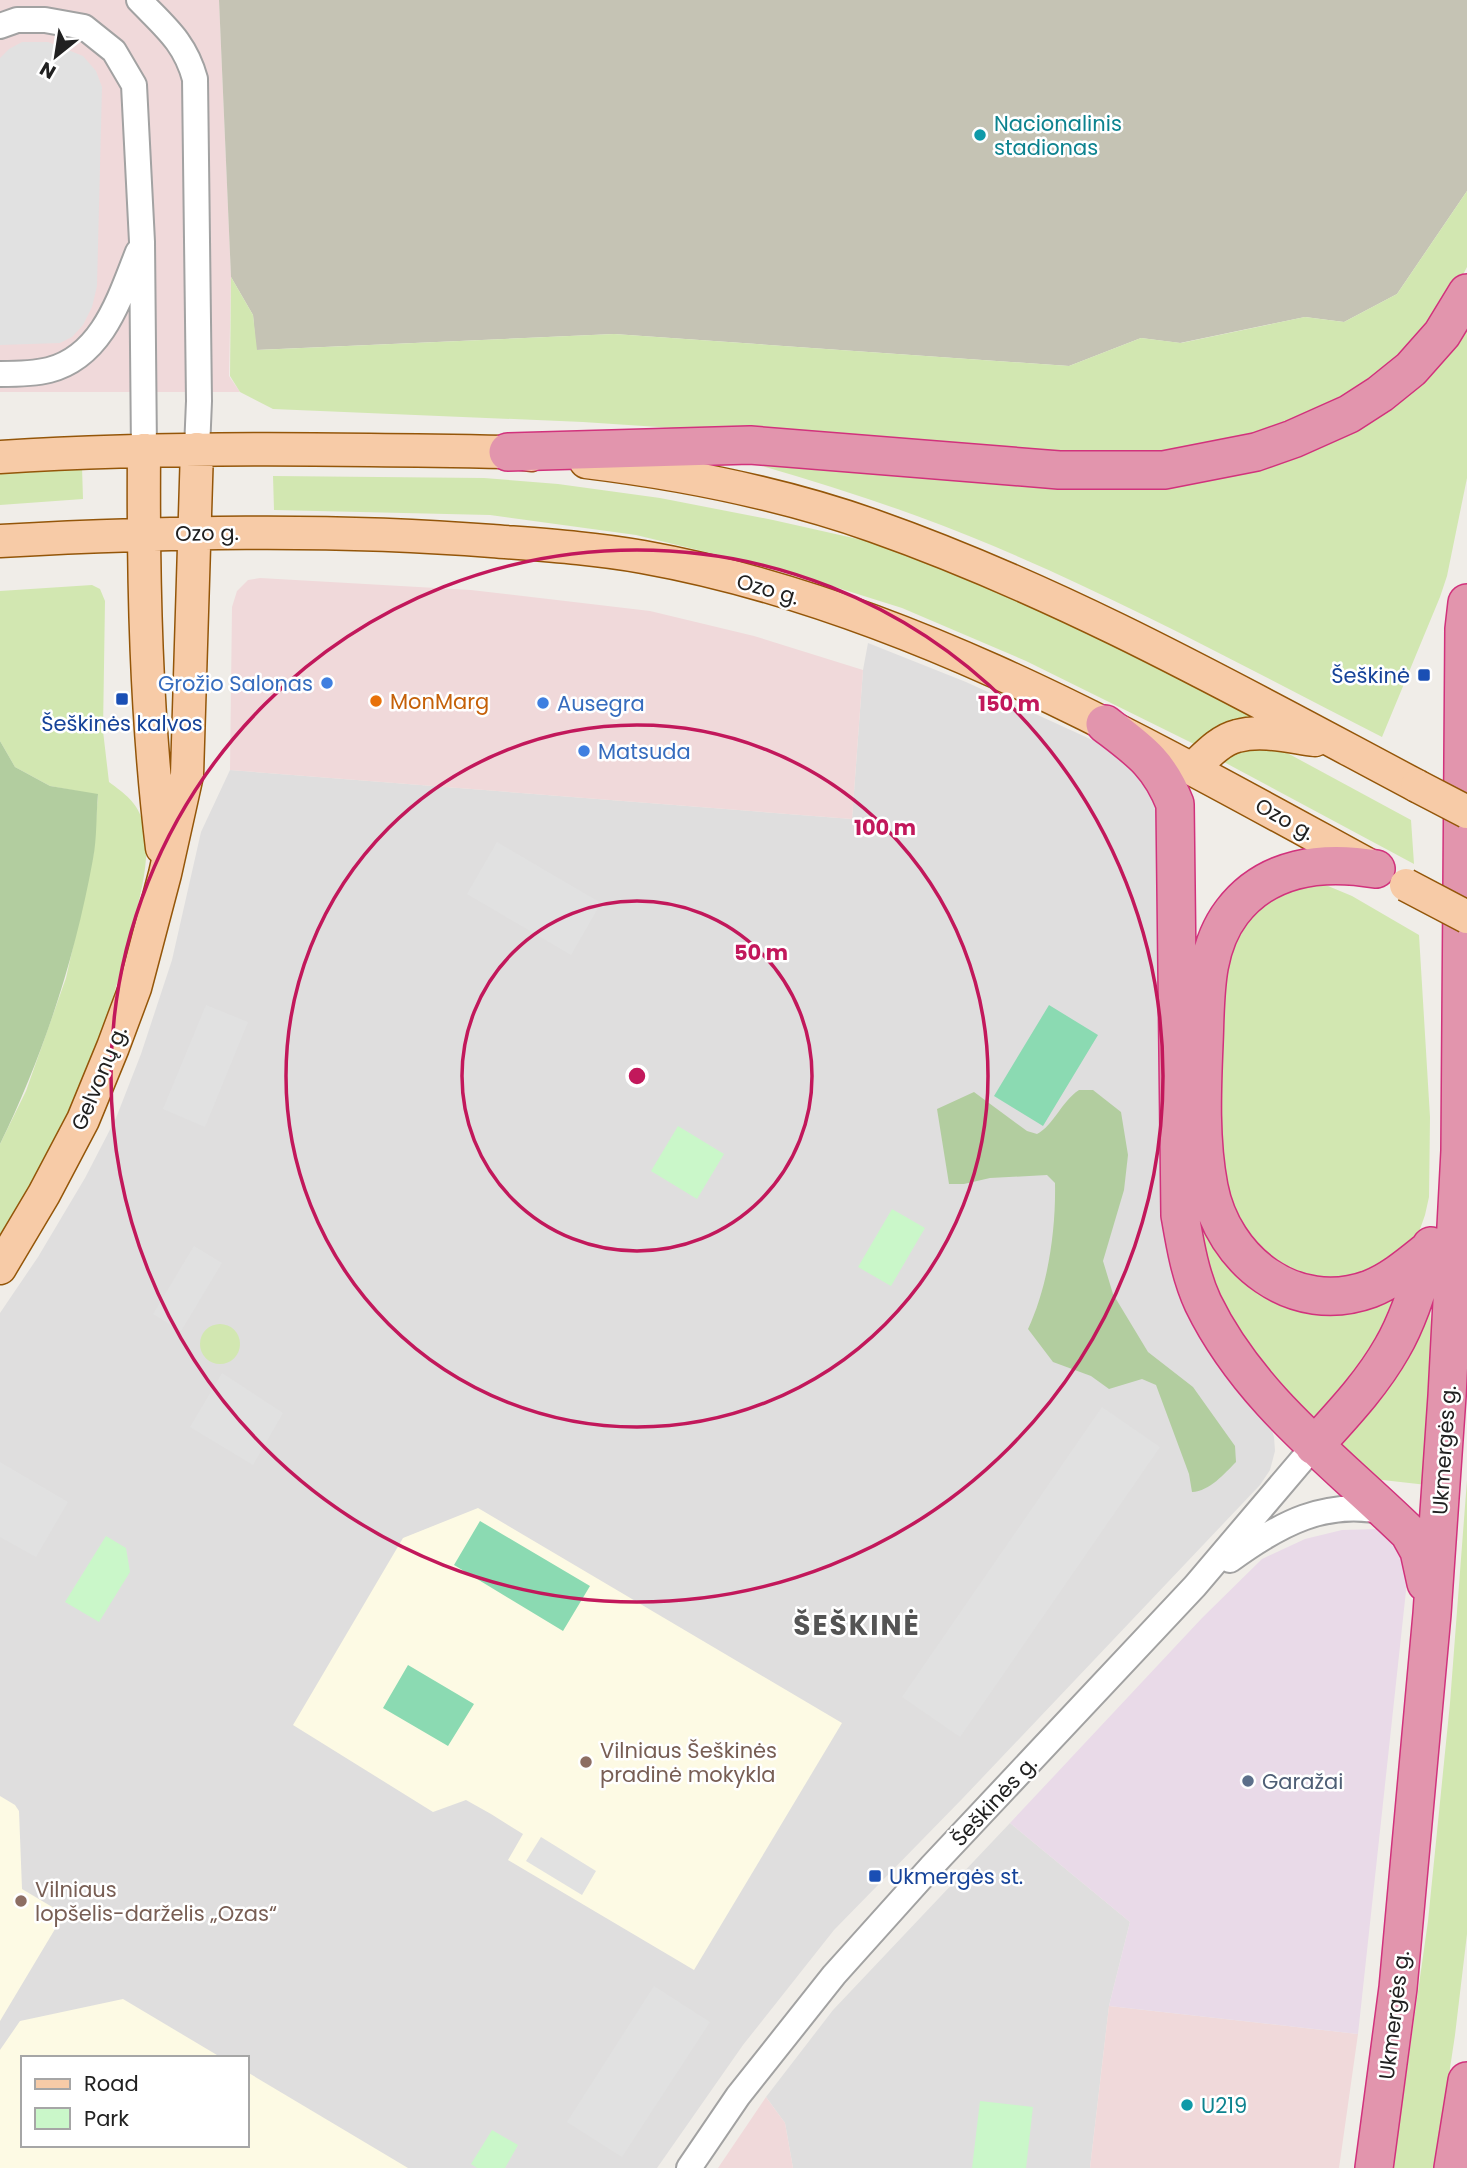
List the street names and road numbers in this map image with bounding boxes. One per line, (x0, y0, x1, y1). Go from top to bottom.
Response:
street label: Ozo g. (175, 518, 239, 548)
street label: Ozo g. (733, 566, 803, 612)
street label: Ozo g. (1250, 791, 1320, 847)
street label: Gelvonų g. (64, 1021, 134, 1135)
street label: Ukmergės g. (1425, 1384, 1463, 1516)
street label: Šeškinės g. (945, 1749, 1043, 1853)
street label: Ukmergės g. (1372, 1949, 1416, 2081)

